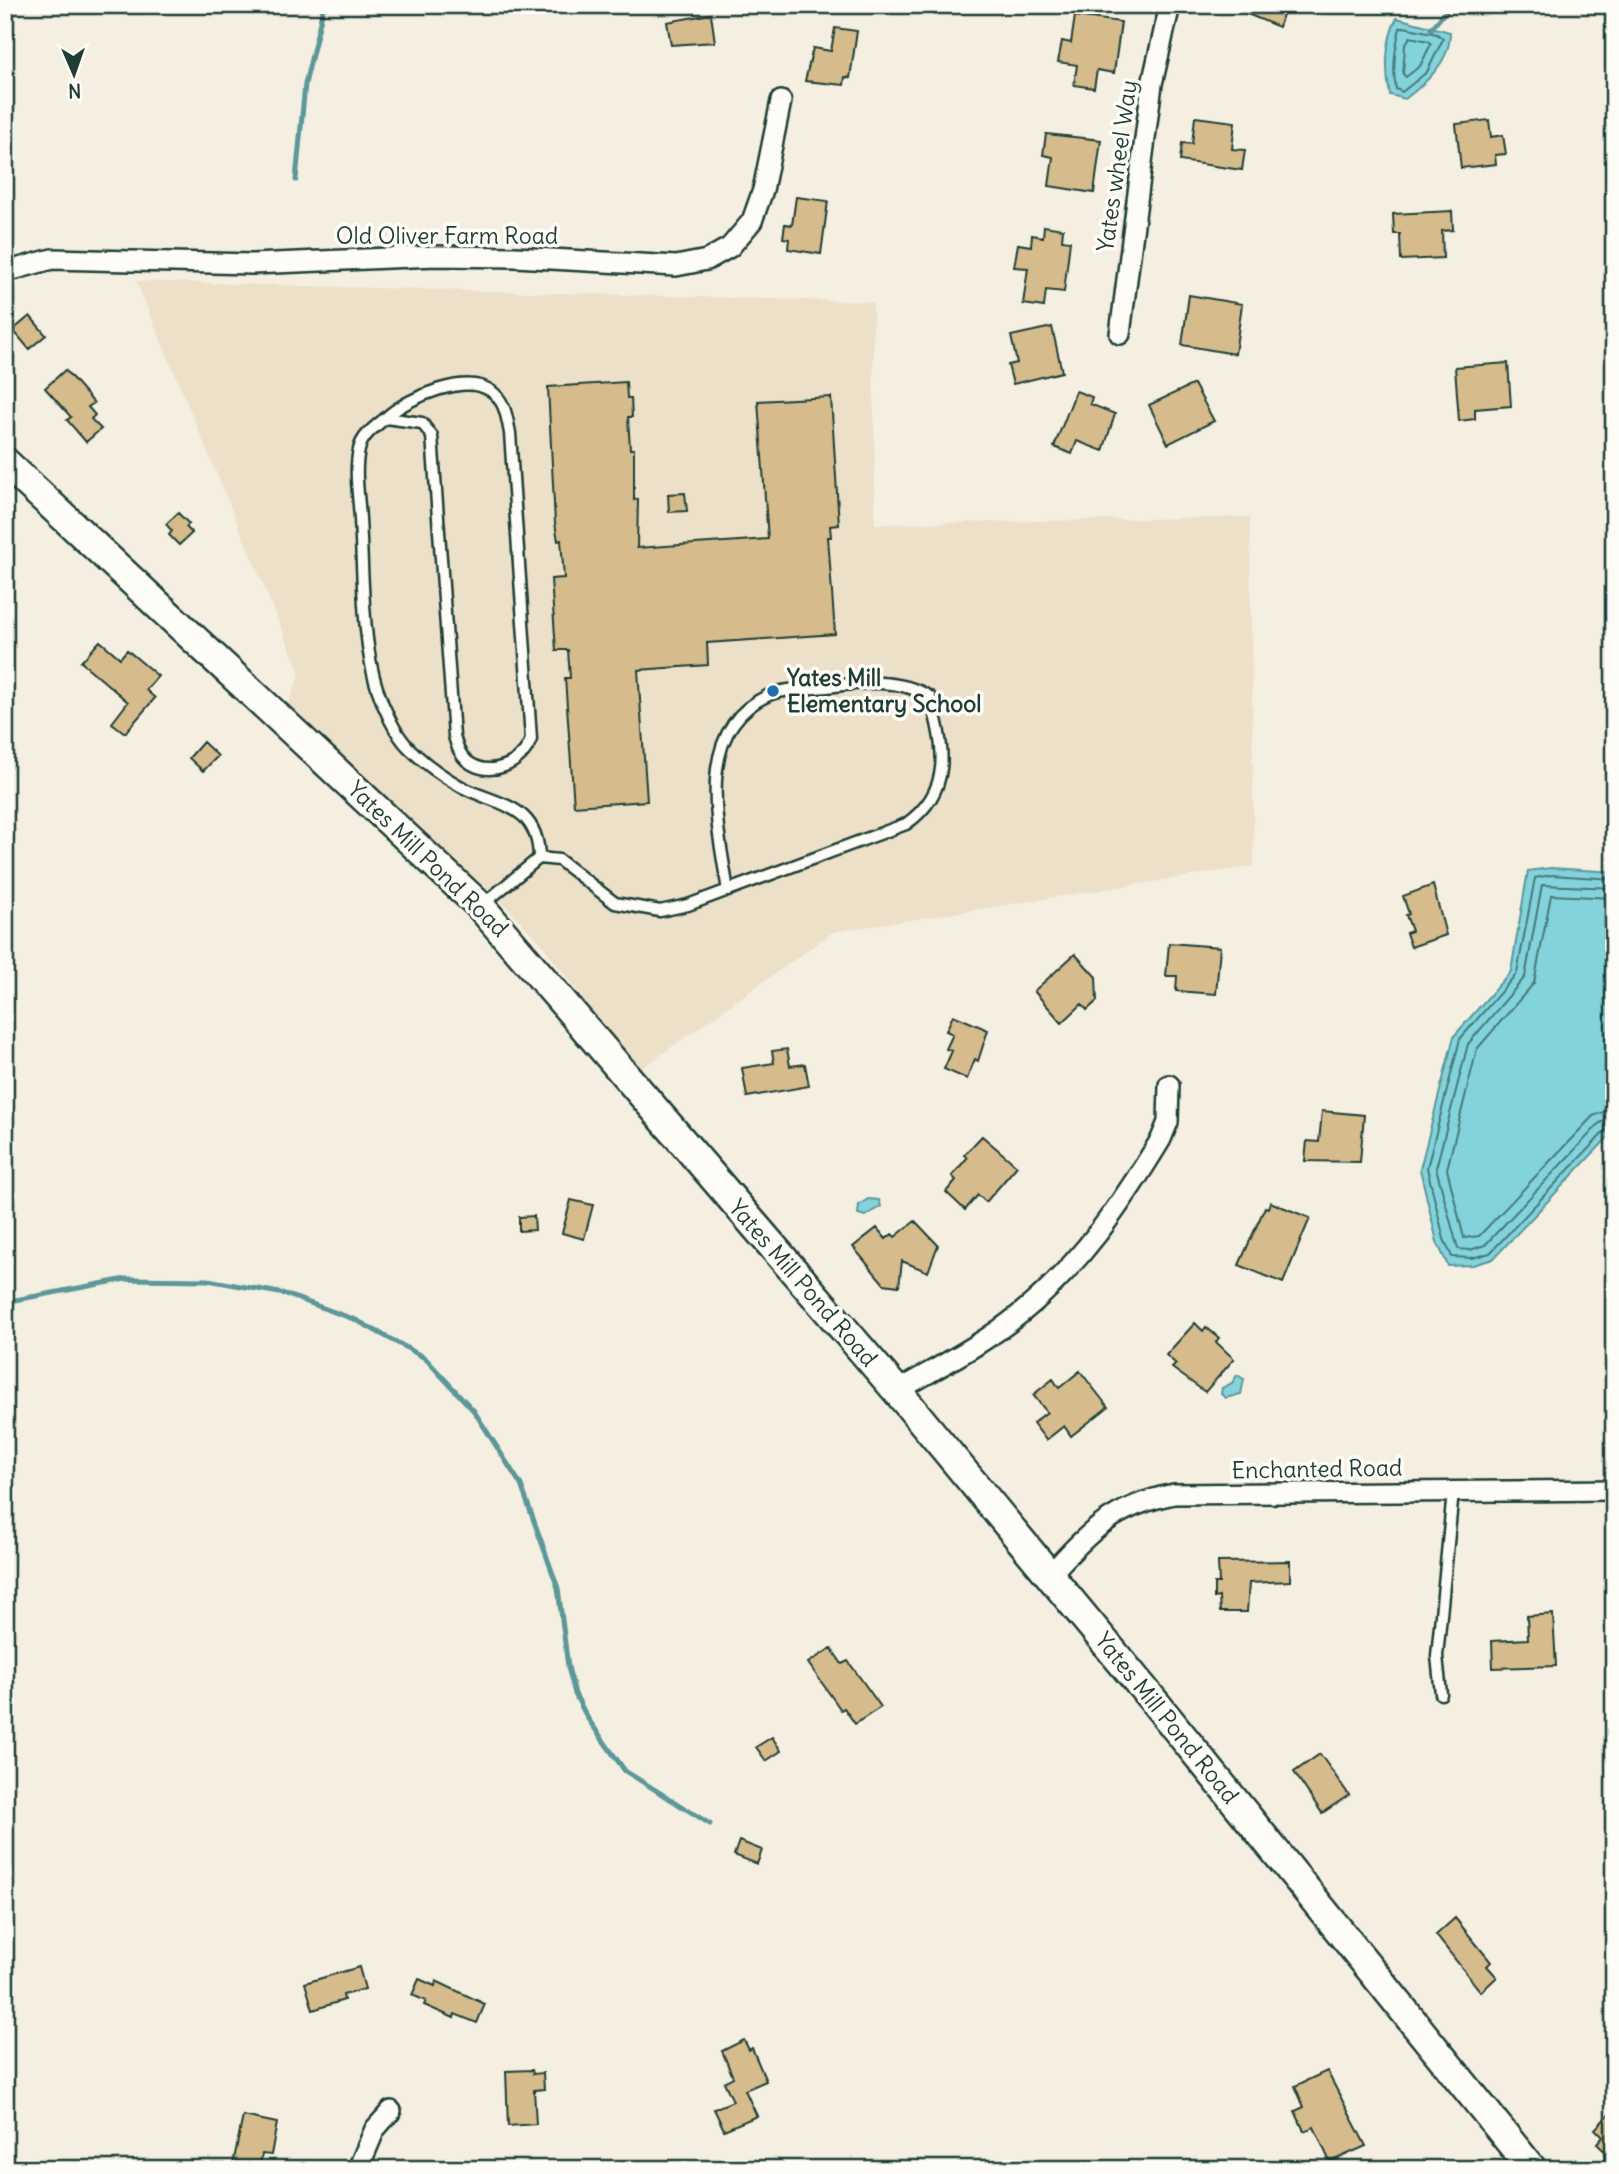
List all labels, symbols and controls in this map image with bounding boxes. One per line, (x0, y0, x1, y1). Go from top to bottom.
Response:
north arrow (38, 38, 108, 108)
street label: Yates wheel Way (1090, 78, 1143, 254)
text: N (68, 79, 82, 103)
street label: Old Oliver Farm Road (336, 221, 558, 250)
place label: Yates Mill Elementary School (786, 663, 981, 718)
marker: Yates Mill Elementary School (765, 683, 781, 699)
street label: Yates Mill Pond Road (342, 775, 515, 943)
street label: Yates Mill Pond Road (723, 1193, 884, 1372)
street label: Enchanted Road (1231, 1453, 1403, 1484)
street label: Yates Mill Pond Road (1089, 1626, 1245, 1809)

